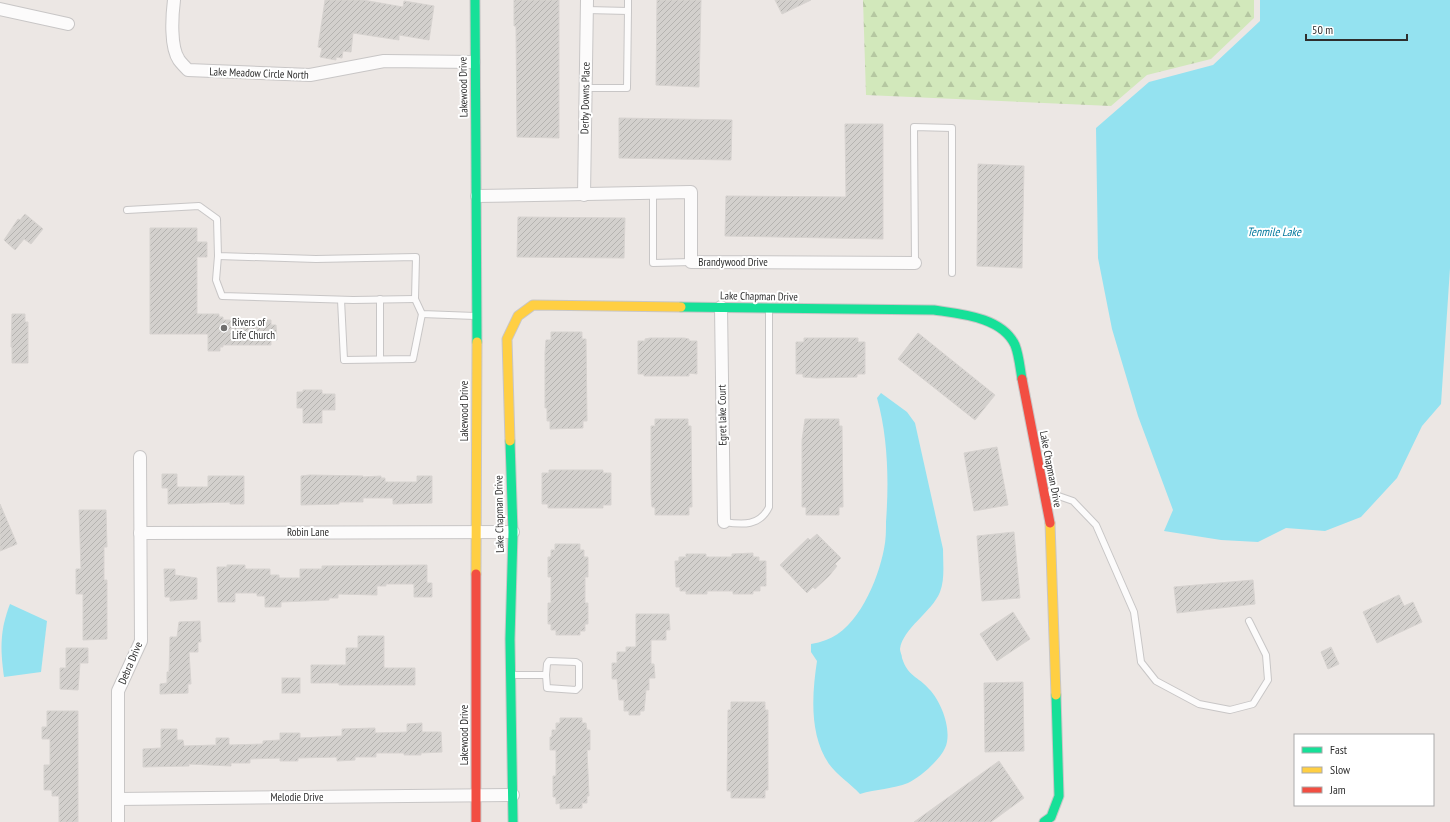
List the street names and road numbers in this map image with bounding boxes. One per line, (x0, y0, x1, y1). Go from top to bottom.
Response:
street label: Lakewood Drive (455, 56, 471, 117)
street label: Derby Downs Place (577, 61, 593, 134)
street label: Lake Meadow Circle North (209, 64, 309, 82)
street label: Brandywood Drive (698, 255, 768, 269)
street label: Lake Chapman Drive (720, 288, 798, 304)
street label: Lakewood Drive (457, 380, 471, 441)
street label: Egret lake Court (714, 384, 730, 446)
street label: Lake Chapman Drive (1037, 430, 1065, 509)
street label: Lake Chapman Drive (491, 475, 507, 553)
street label: Robin Lane (287, 525, 330, 539)
street label: Debra Drive (115, 639, 145, 686)
street label: Lakewood Drive (457, 704, 471, 765)
street label: Melodie Drive (271, 790, 324, 804)

